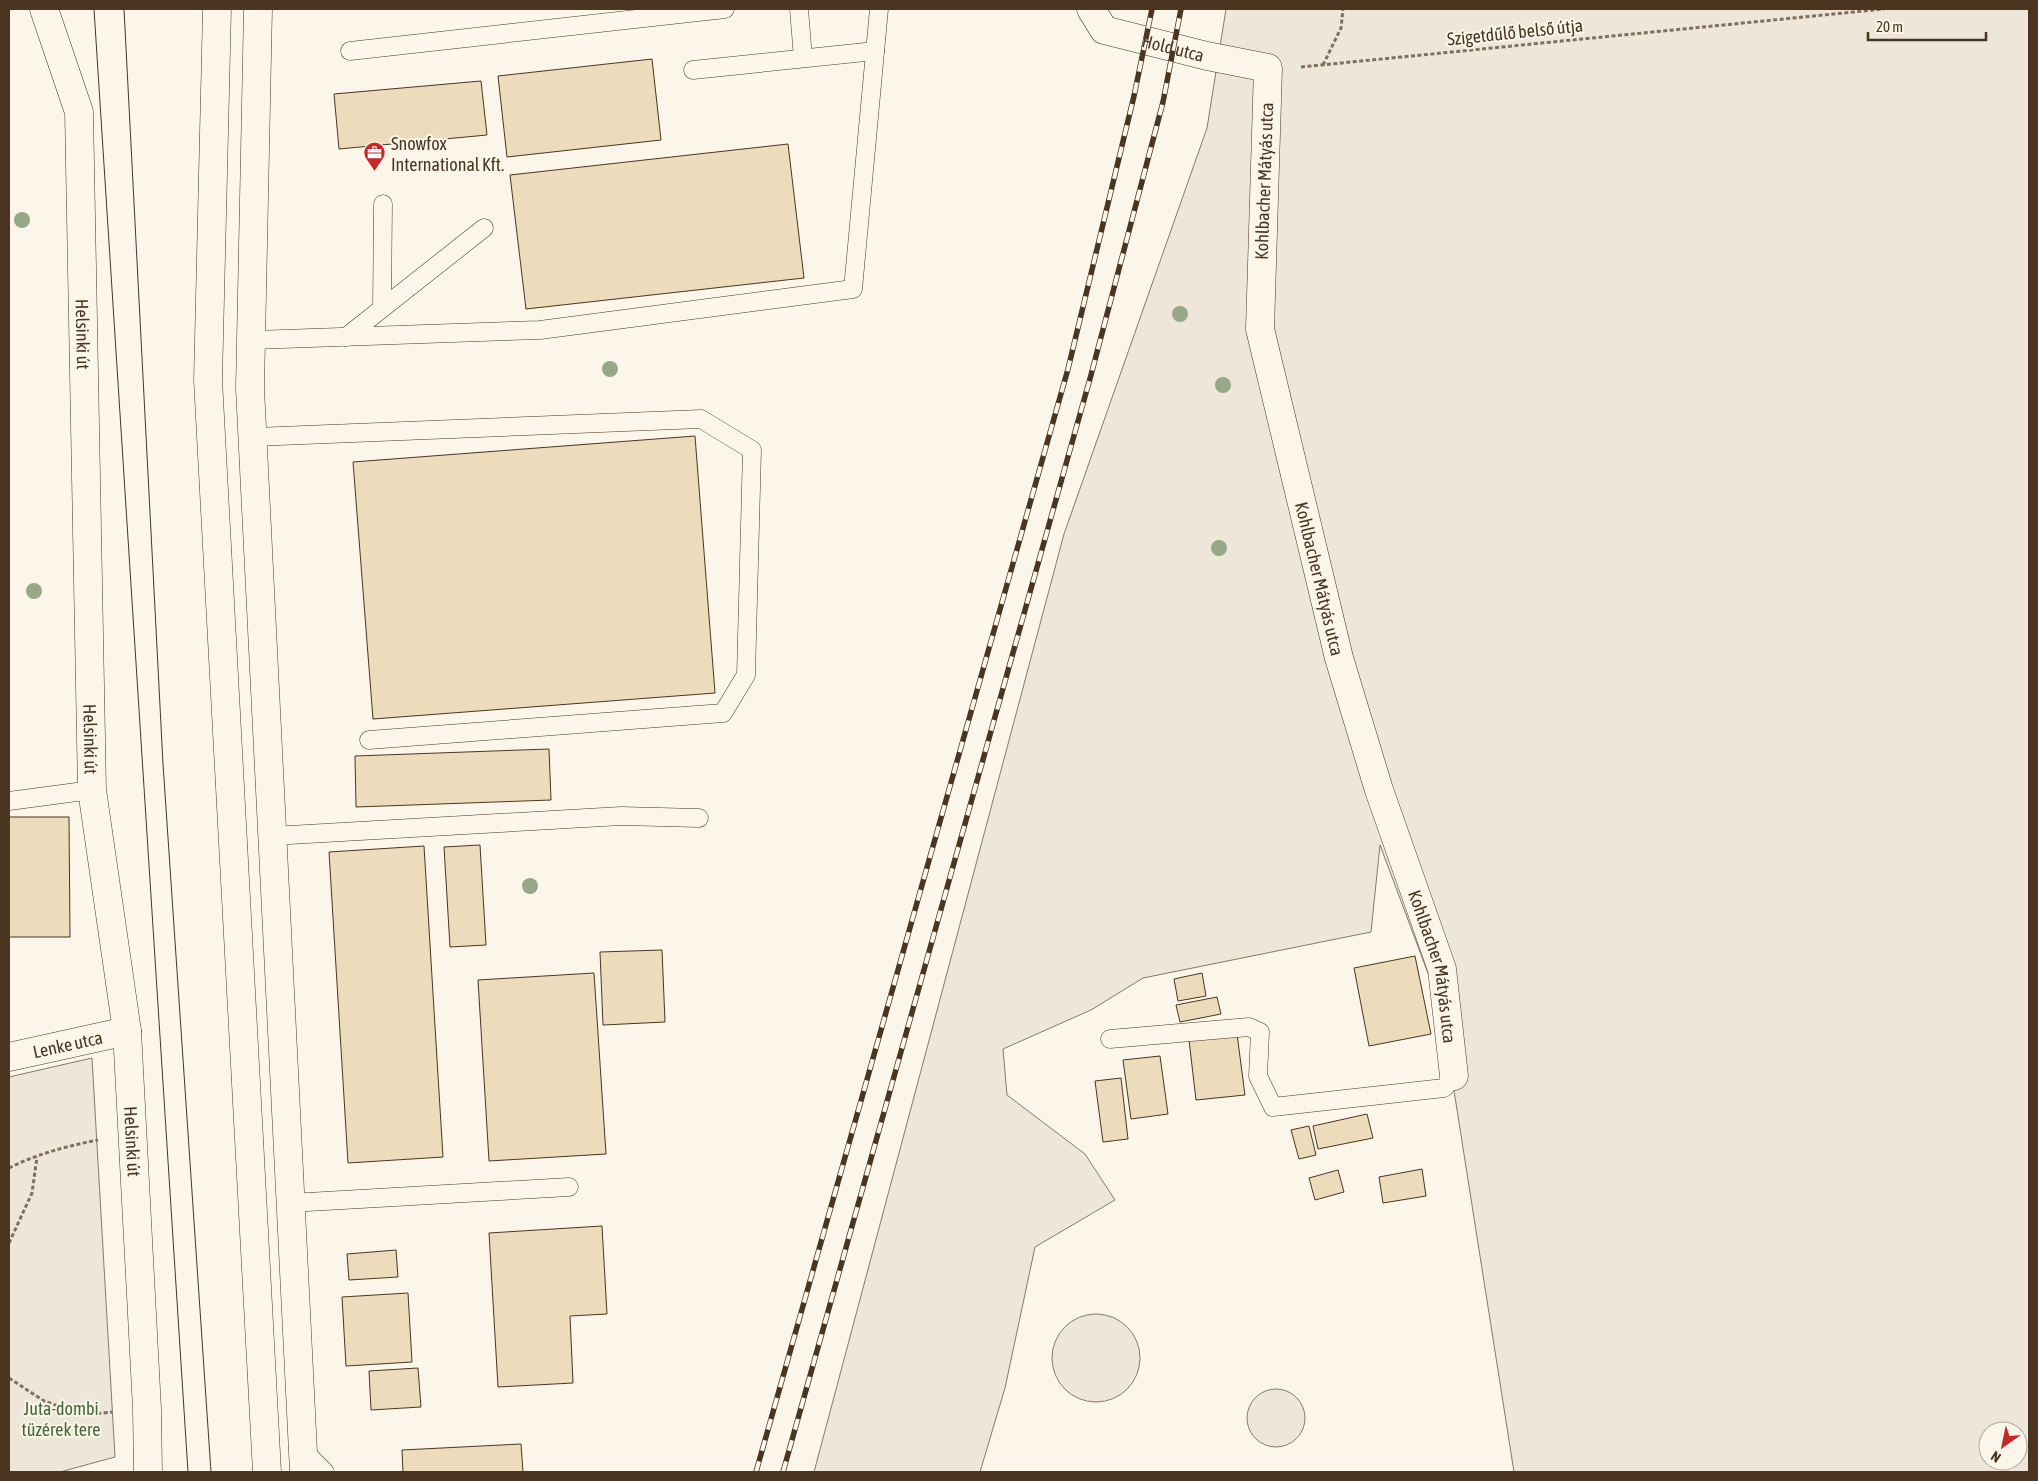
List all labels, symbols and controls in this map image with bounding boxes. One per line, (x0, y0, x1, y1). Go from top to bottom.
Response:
scale bar (1868, 10, 1986, 42)
street label: Szigetdűlő belső útja (1446, 14, 1584, 50)
text: 20 m (1876, 18, 1903, 35)
street label: Hold utca (1140, 30, 1206, 65)
street label: Kohlbacher Mátyás utca (1251, 102, 1277, 260)
place label: Snowfox International Kft. (391, 133, 504, 175)
office icon: Snowfox International Kft. (363, 141, 387, 172)
street label: Helsinki út (72, 299, 94, 370)
street label: Kohlbacher Mátyás utca (1291, 500, 1349, 658)
street label: Helsinki út (80, 704, 102, 775)
street label: Kohlbacher Mátyás utca (1405, 887, 1461, 1044)
street label: Lenke utca (31, 1026, 104, 1062)
street label: Helsinki út (120, 1106, 145, 1177)
park label: Juta-dombi tüzérek tere (22, 1398, 100, 1440)
north arrow (1978, 1421, 2028, 1471)
text: N (1988, 1448, 2004, 1466)

